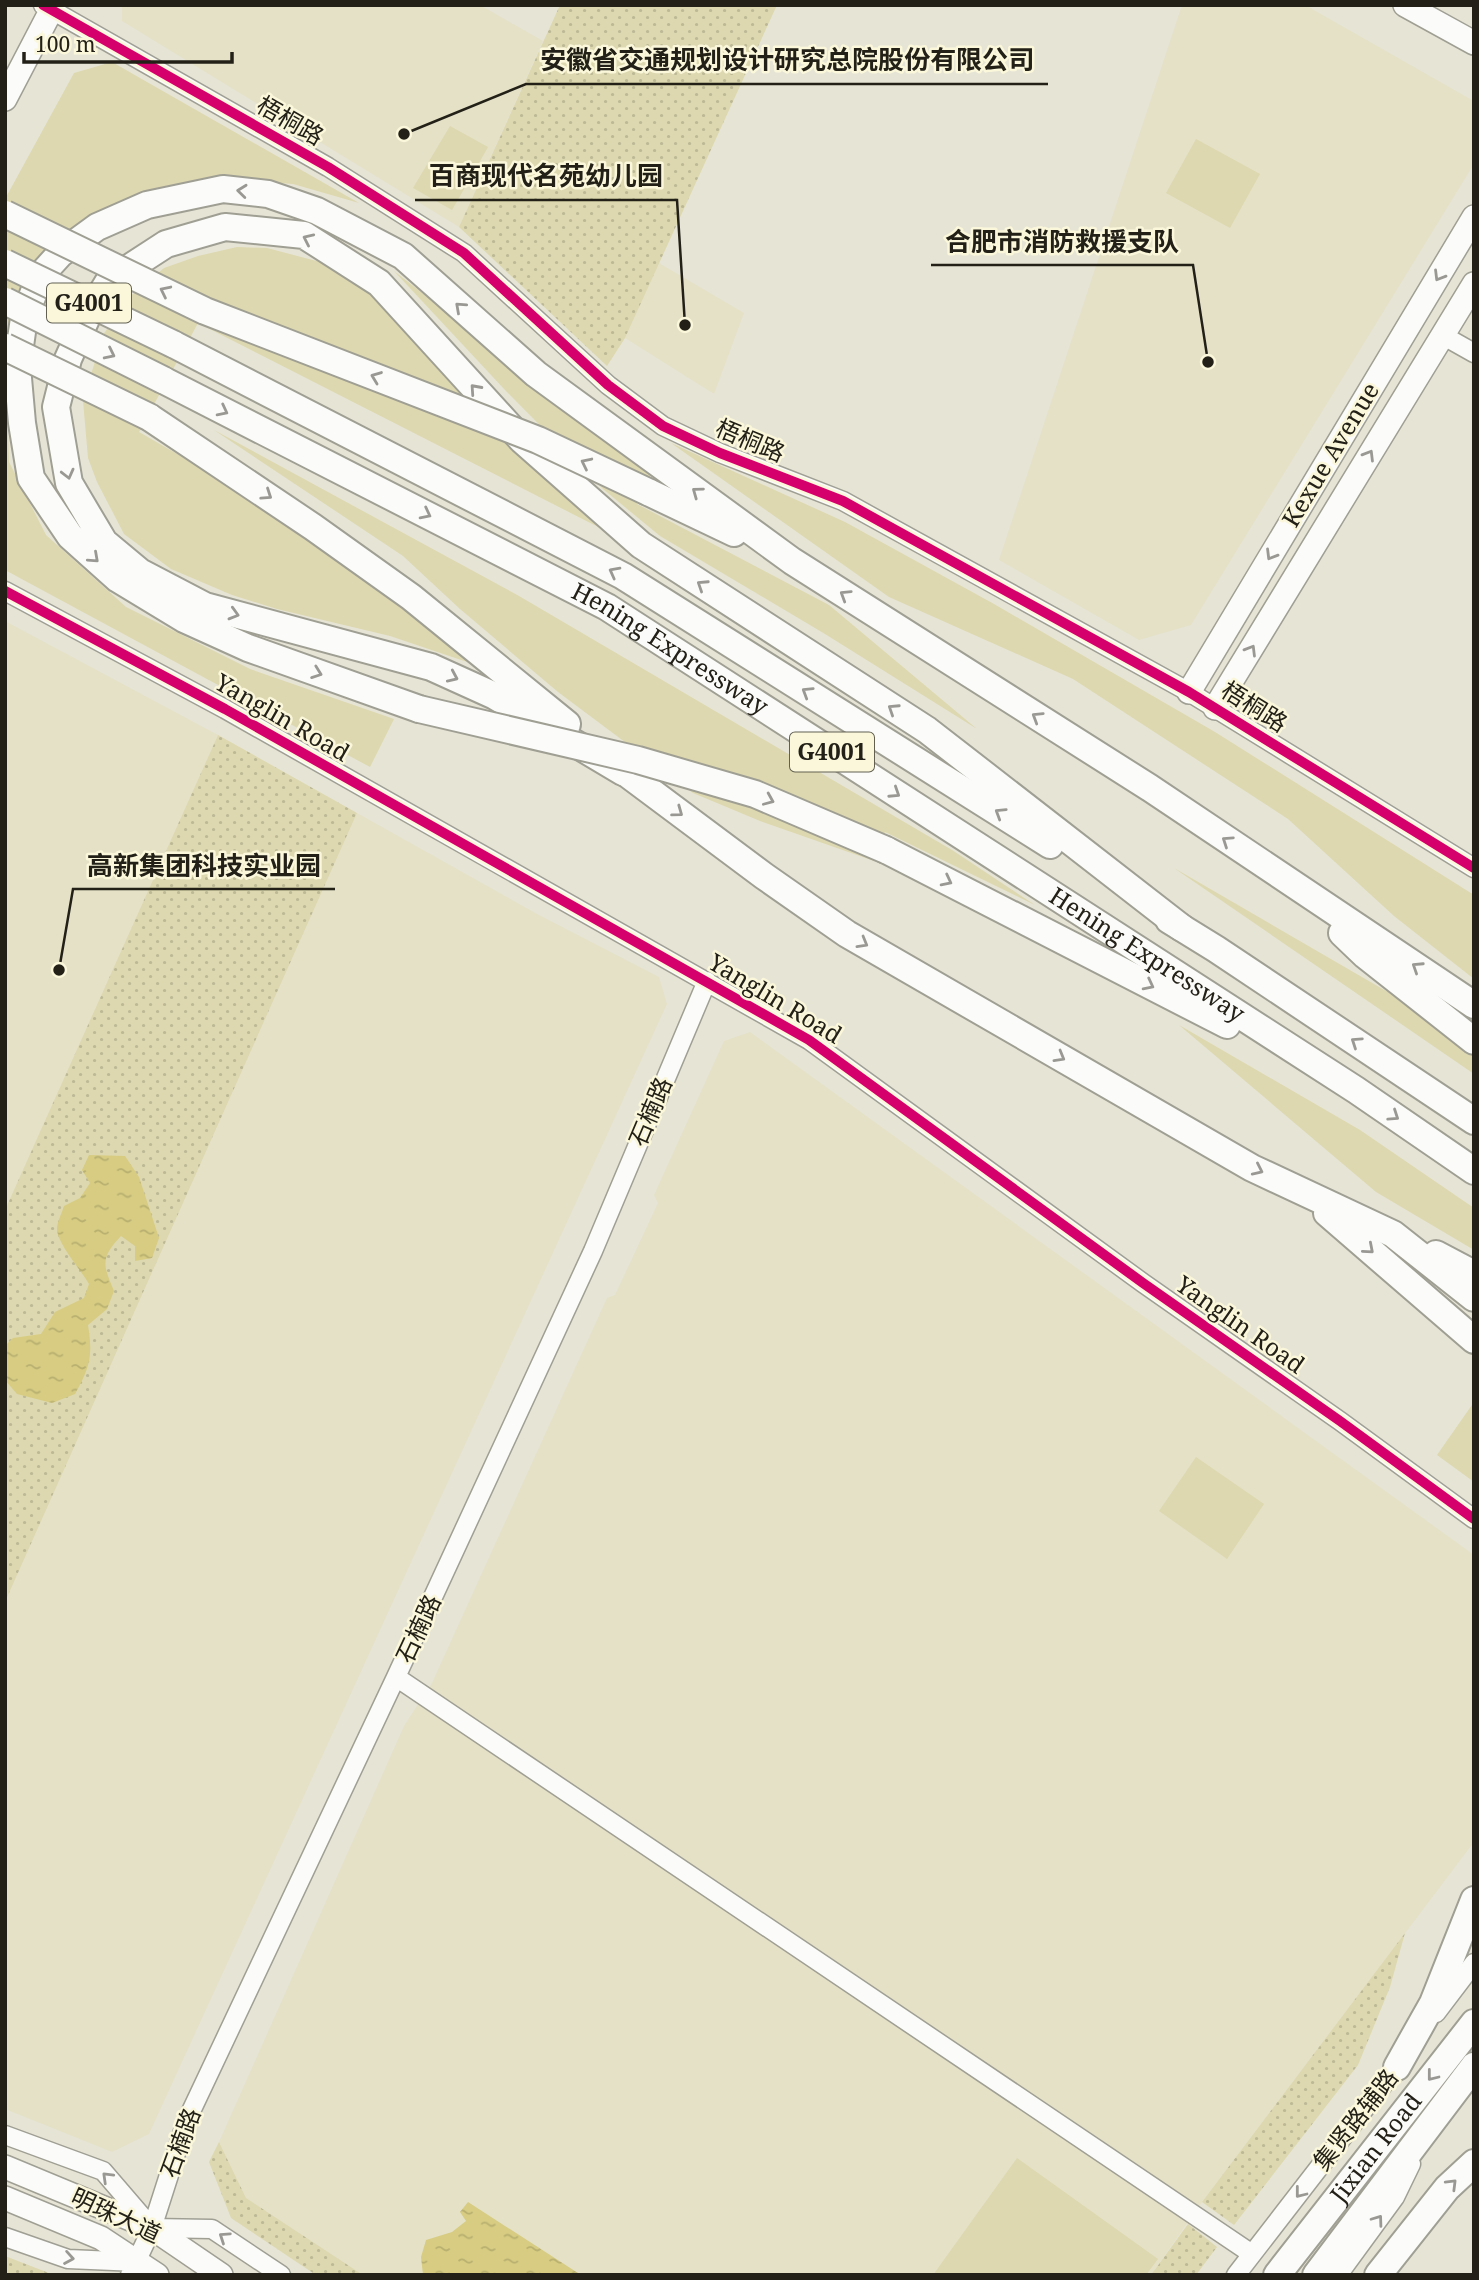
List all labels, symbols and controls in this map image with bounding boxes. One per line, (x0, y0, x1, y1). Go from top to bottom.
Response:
scale bar (24, 21, 233, 65)
text: 100 m (35, 30, 96, 58)
callout: 安徽省交通规划设计研究总院股份有限公司 (526, 37, 1048, 84)
text: 安徽省交通规划设计研究总院股份有限公司 (540, 41, 1034, 77)
street label: 梧桐路 (251, 87, 330, 152)
callout: 百商现代名苑幼儿园 (415, 153, 677, 200)
text: 百商现代名苑幼儿园 (429, 157, 663, 193)
one-way arrow (236, 184, 247, 199)
callout: 合肥市消防救援支队 (931, 218, 1193, 265)
text: 合肥市消防救援支队 (945, 223, 1179, 259)
one-way arrow (303, 234, 315, 248)
one-way arrow (1434, 268, 1447, 281)
road number: G4001 (47, 284, 131, 322)
one-way arrow (160, 286, 172, 300)
one-way arrow (455, 303, 468, 315)
one-way arrow (103, 345, 115, 359)
one-way arrow (370, 371, 382, 385)
street label: Kexue Avenue (1274, 376, 1386, 533)
one-way arrow (471, 385, 484, 398)
one-way arrow (216, 402, 228, 416)
street label: 梧桐路 (711, 410, 790, 469)
one-way arrow (1361, 450, 1374, 463)
one-way arrow (581, 457, 593, 471)
one-way arrow (60, 468, 75, 480)
one-way arrow (259, 487, 272, 500)
one-way arrow (692, 487, 705, 500)
one-way arrow (419, 506, 431, 520)
one-way arrow (1266, 547, 1279, 560)
one-way arrow (86, 550, 99, 563)
one-way arrow (609, 566, 622, 580)
street label: Hening Expressway (566, 574, 776, 722)
one-way arrow (697, 581, 710, 594)
one-way arrow (840, 590, 853, 603)
one-way arrow (228, 606, 240, 620)
one-way arrow (1243, 644, 1256, 657)
street label: Yanglin Road (209, 664, 356, 769)
one-way arrow (310, 665, 322, 679)
one-way arrow (445, 669, 458, 683)
street label: 梧桐路 (1216, 673, 1294, 739)
one-way arrow (802, 688, 815, 701)
one-way arrow (888, 704, 901, 717)
one-way arrow (1032, 712, 1045, 725)
road number: G4001 (790, 732, 874, 772)
one-way arrow (887, 784, 900, 797)
one-way arrow (762, 792, 775, 806)
one-way arrow (670, 804, 682, 816)
one-way arrow (994, 809, 1007, 822)
one-way arrow (1222, 837, 1235, 849)
callout: 高新集团科技实业园 (73, 842, 335, 889)
text: 高新集团科技实业园 (87, 847, 321, 883)
one-way arrow (940, 873, 952, 887)
street label: Hening Expressway (1044, 879, 1252, 1029)
one-way arrow (856, 935, 869, 948)
street label: Yanglin Road (702, 944, 849, 1051)
one-way arrow (1411, 963, 1424, 976)
one-way arrow (1142, 976, 1154, 990)
one-way arrow (1351, 1038, 1364, 1051)
one-way arrow (1053, 1049, 1066, 1062)
street label: 石楠路 (620, 1072, 679, 1151)
one-way arrow (1386, 1108, 1399, 1120)
one-way arrow (1250, 1162, 1263, 1176)
one-way arrow (1361, 1241, 1374, 1253)
street label: Yanglin Road (1169, 1267, 1312, 1380)
street label: 石楠路 (387, 1589, 448, 1668)
street label: 集贤路辅路 (1305, 2062, 1405, 2177)
one-way arrow (1427, 2069, 1440, 2081)
street label: Jixian Road (1321, 2085, 1428, 2210)
street label: 石楠路 (152, 2103, 207, 2182)
one-way arrow (102, 2173, 115, 2185)
street label: 明珠大道 (66, 2179, 167, 2250)
one-way arrow (1444, 2179, 1457, 2192)
one-way arrow (1295, 2185, 1308, 2198)
one-way arrow (1370, 2215, 1383, 2228)
one-way arrow (219, 2233, 232, 2245)
one-way arrow (63, 2250, 75, 2265)

